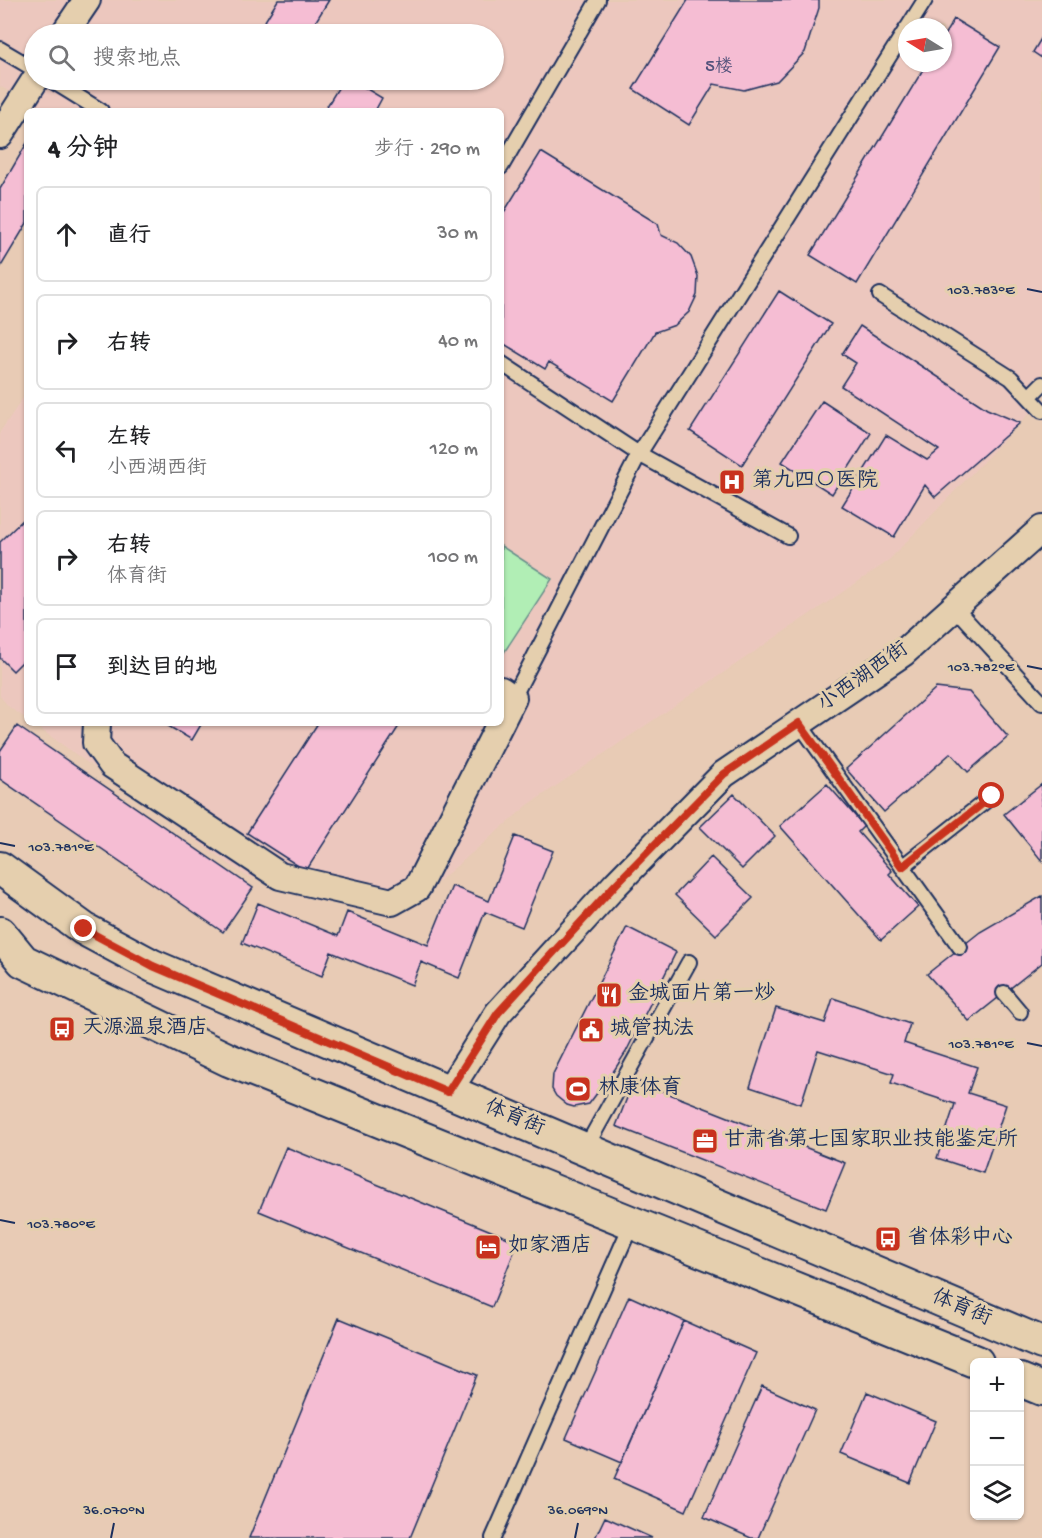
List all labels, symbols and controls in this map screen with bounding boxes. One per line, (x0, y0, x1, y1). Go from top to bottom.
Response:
north arrow (898, 18, 952, 72)
search box (24, 24, 504, 90)
icon: search (45, 41, 78, 74)
text: 搜索地点 (93, 47, 181, 73)
house number: 5楼 (705, 56, 733, 78)
text: 4 分钟 (48, 135, 118, 166)
text: 步行 · 290 m (374, 139, 480, 162)
icon: ahead (50, 218, 83, 251)
text: 30 m (437, 223, 478, 246)
text: 直行 (107, 224, 151, 250)
text: 103.783°E (947, 282, 1015, 300)
icon: right (50, 326, 83, 359)
text: 40 m (438, 331, 478, 354)
text: 右转 (107, 332, 151, 358)
text: 左转 (107, 426, 151, 452)
icon: left (50, 434, 83, 467)
text: 120 m (430, 439, 478, 462)
text: 小西湖西街 (107, 458, 207, 481)
hospital icon: 第九四〇医院 (717, 467, 747, 497)
place label: 第九四〇医院 (752, 468, 878, 495)
text: 右转 (107, 534, 151, 560)
icon: right (50, 542, 83, 575)
text: 100 m (428, 547, 478, 570)
text: 体育街 (107, 566, 167, 589)
street label: 小西湖西街 (813, 636, 914, 718)
icon: arrive (50, 650, 83, 683)
text: 到达目的地 (107, 656, 217, 682)
text: 103.782°E (947, 659, 1015, 677)
route start (978, 782, 1004, 808)
text: 103.781°E (27, 839, 94, 857)
route end (70, 915, 96, 941)
restaurant icon: 金城面片第一炒 (594, 980, 624, 1010)
place label: 金城面片第一炒 (628, 981, 775, 1008)
bus stop icon: 天源温泉酒店 (47, 1014, 77, 1044)
place label: 天源温泉酒店 (82, 1015, 208, 1042)
public building icon: 城管执法 (576, 1015, 606, 1045)
place label: 城管执法 (610, 1016, 694, 1043)
text: 103.781°E (947, 1036, 1014, 1054)
sports icon: 林康体育 (563, 1074, 593, 1104)
place label: 林康体育 (598, 1075, 682, 1102)
street label: 体育街 (480, 1093, 549, 1143)
office icon: 甘肃省第七国家职业技能鉴定所 (690, 1126, 720, 1156)
place label: 甘肃省第七国家职业技能鉴定所 (724, 1127, 1018, 1154)
text: 103.780°E (26, 1216, 96, 1234)
bus stop icon: 省体彩中心 (873, 1224, 903, 1254)
place label: 省体彩中心 (908, 1225, 1013, 1252)
hotel icon: 如家酒店 (473, 1232, 503, 1262)
place label: 如家酒店 (508, 1233, 592, 1260)
street label: 体育街 (927, 1283, 996, 1333)
map controls (970, 1358, 1024, 1520)
button: + (970, 1358, 1024, 1412)
button: − (970, 1412, 1024, 1466)
button: layers (970, 1466, 1024, 1520)
text: 36.070°N (82, 1502, 145, 1520)
text: 36.069°N (547, 1502, 608, 1520)

